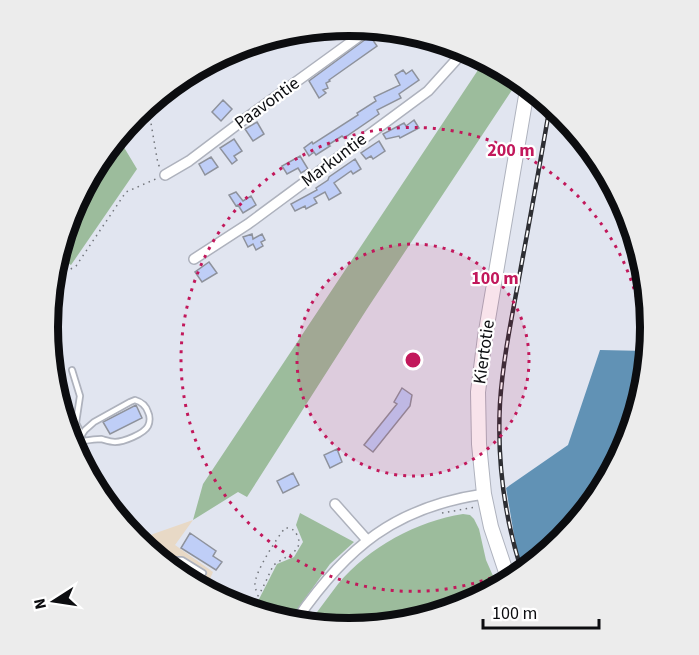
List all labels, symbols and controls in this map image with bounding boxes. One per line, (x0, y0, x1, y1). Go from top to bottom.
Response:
street label: Paavontie (229, 71, 305, 135)
street label: Markuntie (296, 127, 372, 193)
text: 200 m (487, 138, 535, 163)
text: 100 m (471, 266, 519, 291)
street label: Kiertotie (467, 318, 501, 386)
centre of rings (403, 350, 423, 370)
north arrow (24, 571, 84, 631)
scale bar (483, 592, 598, 630)
text: N (28, 596, 52, 611)
text: 100 m (492, 601, 537, 626)

